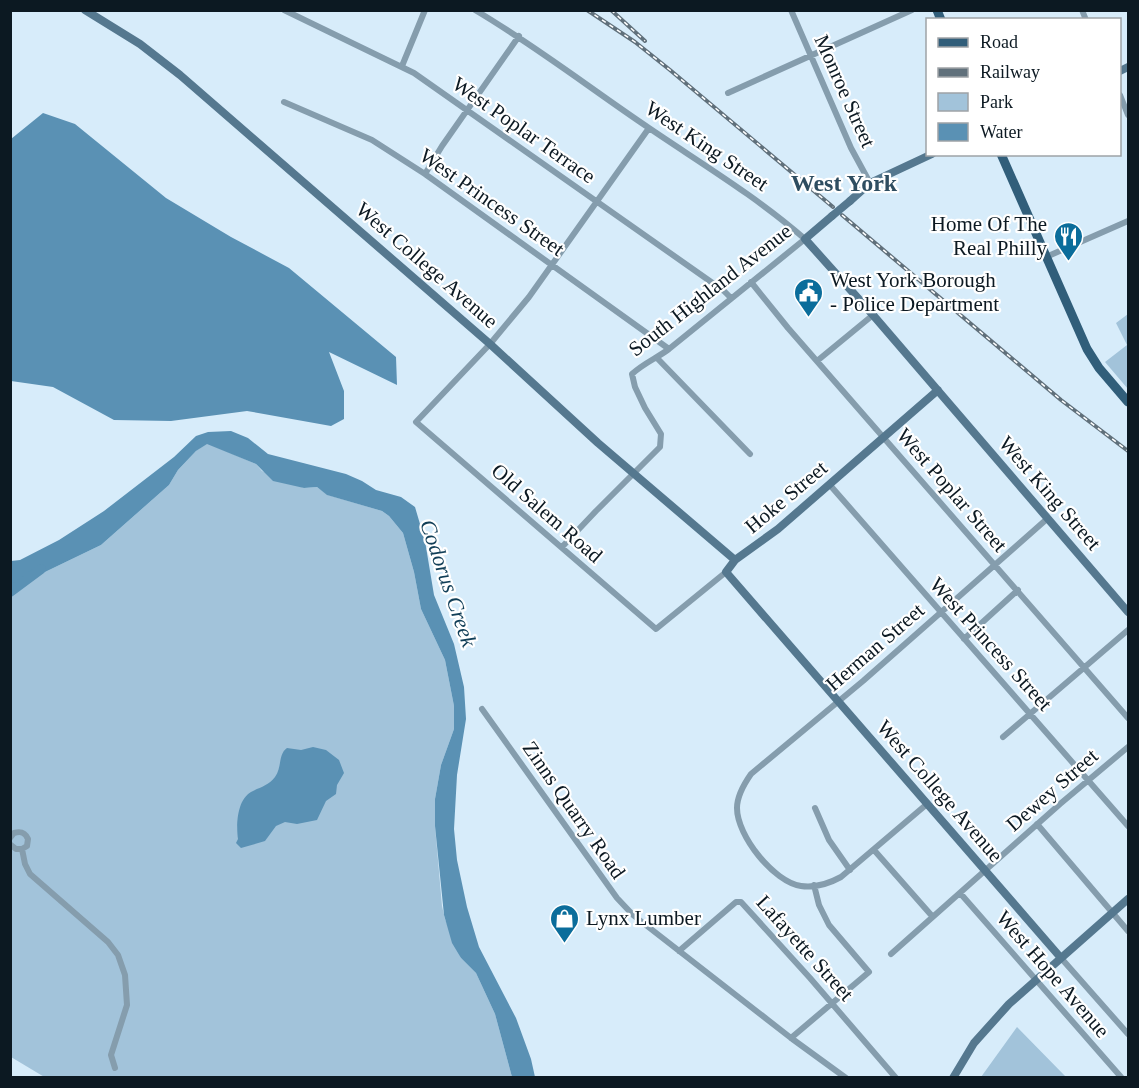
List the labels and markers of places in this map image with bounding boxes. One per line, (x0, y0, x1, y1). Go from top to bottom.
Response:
place label: Home Of The Real Philly (931, 212, 1047, 260)
restaurant icon: Home Of The Real Philly (1052, 220, 1084, 262)
place label: West York Borough - Police Department (830, 268, 999, 316)
public building icon: West York Borough - Police Department (793, 276, 825, 318)
shop icon: Lynx Lumber (549, 902, 581, 944)
place label: Lynx Lumber (586, 906, 701, 930)

